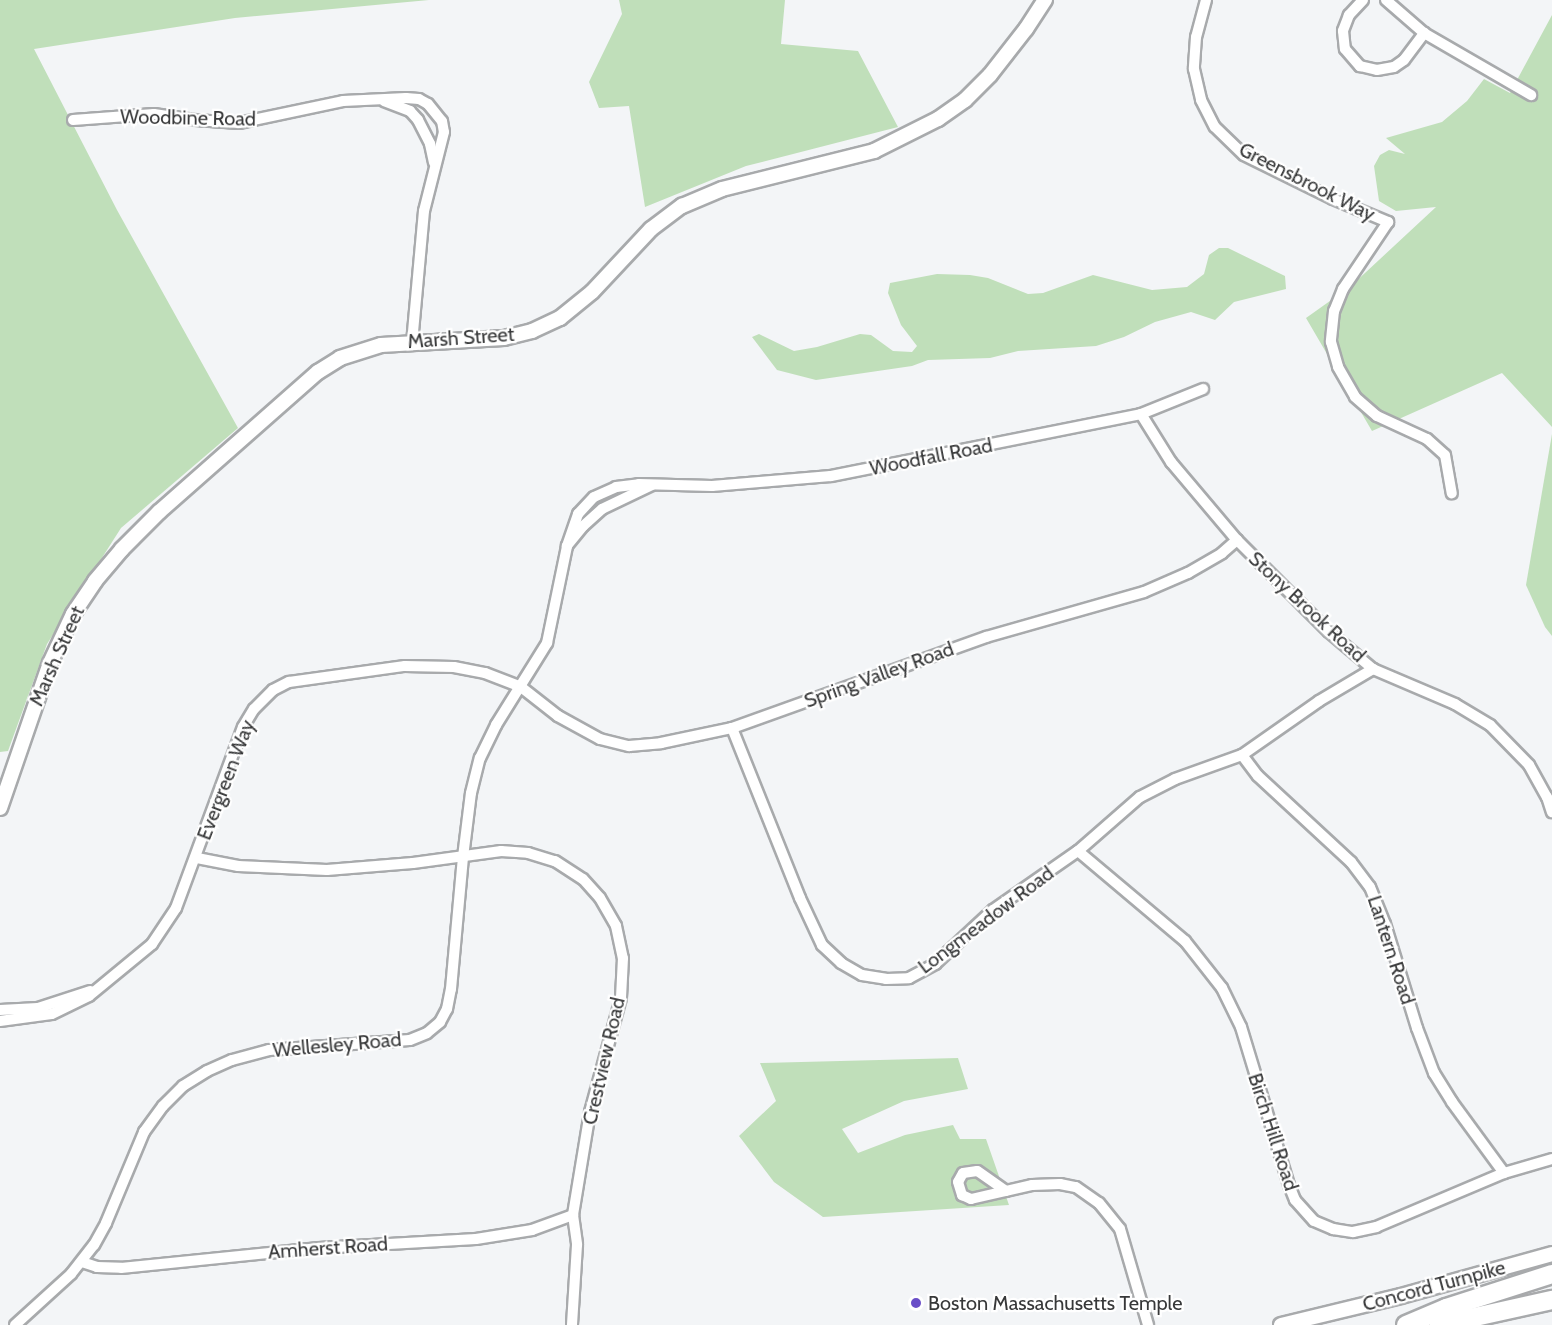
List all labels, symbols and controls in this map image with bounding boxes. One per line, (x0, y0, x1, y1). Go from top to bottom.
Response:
street label: Woodbine Road (120, 105, 256, 131)
street label: Greensbrook Way (1235, 137, 1379, 227)
street label: Marsh Street (407, 322, 515, 354)
street label: Woodfall Road (868, 433, 994, 481)
street label: Stony Brook Road (1244, 547, 1370, 667)
street label: Marsh Street (24, 602, 90, 710)
street label: Spring Valley Road (801, 637, 957, 713)
street label: Evergreen Way (192, 717, 260, 843)
street label: Longmeadow Road (913, 861, 1059, 979)
street label: Lantern Road (1362, 893, 1420, 1007)
street label: Crestview Road (578, 995, 630, 1127)
street label: Wellesley Road (272, 1027, 402, 1063)
street label: Birch Hill Road (1243, 1070, 1303, 1194)
street label: Amherst Road (267, 1232, 389, 1264)
street label: Concord Turnpike (1360, 1255, 1508, 1317)
place label: Boston Massachusetts Temple (928, 1291, 1182, 1315)
marker: Boston Massachusetts Temple (909, 1296, 923, 1310)

